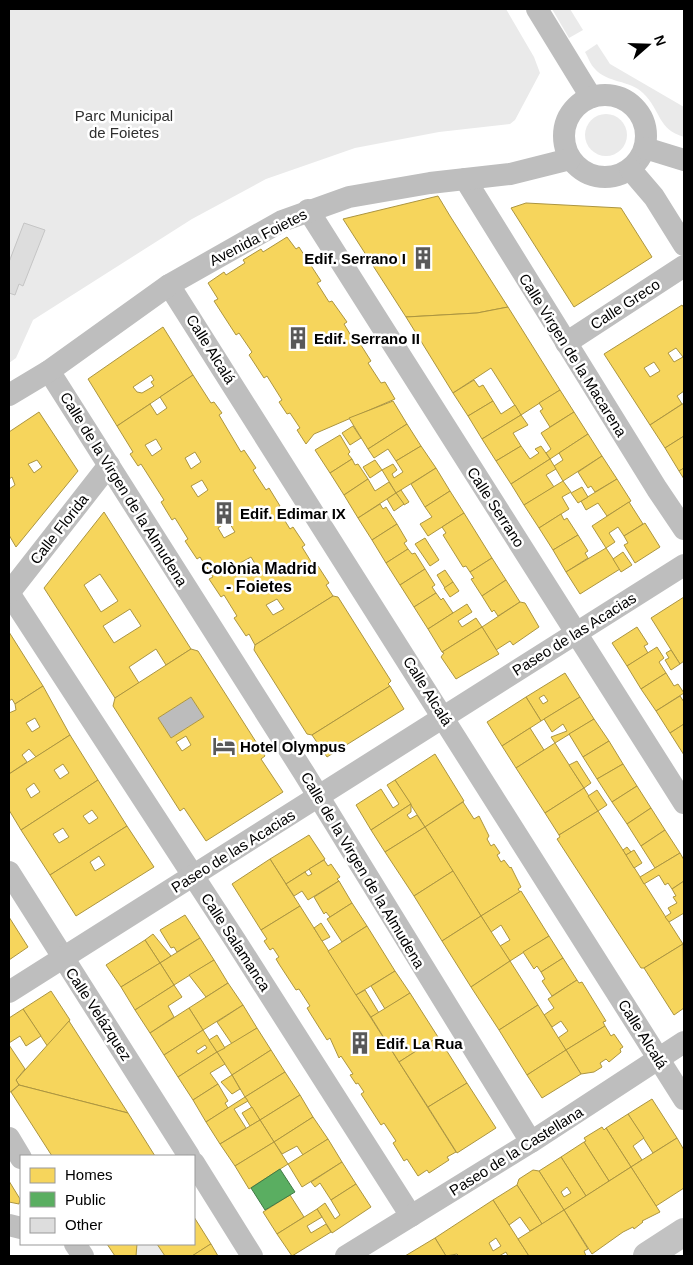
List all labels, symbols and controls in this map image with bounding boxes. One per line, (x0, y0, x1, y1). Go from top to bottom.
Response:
north arrow (623, 20, 673, 70)
text: N (651, 33, 669, 48)
park label: Parc Municipal de Foietes (75, 107, 173, 141)
street label: Avenida Foietes (206, 205, 310, 269)
building icon: Edif. Serrano I (410, 245, 436, 271)
place label: Edif. Serrano I (304, 250, 406, 267)
street label: Calle Virgen de la Macarena (516, 270, 631, 440)
street label: Calle Greco (587, 275, 663, 333)
street label: Calle Alcalá (183, 311, 239, 387)
building icon: Edif. Serrano II (285, 325, 311, 351)
place label: Edif. Serrano II (314, 330, 420, 347)
street label: Calle de la Virgen de la Almudena (57, 389, 191, 590)
street label: Calle Serrano (464, 464, 528, 550)
street label: Calle Florida (26, 490, 92, 567)
building icon: Edif. Edimar IX (211, 500, 237, 526)
place label: Edif. Edimar IX (240, 505, 346, 522)
district label: Colònia Madrid - Foietes (201, 560, 317, 595)
street label: Paseo de las Acacias (509, 589, 639, 679)
street label: Calle Alcalá (400, 653, 456, 729)
hotel icon: Hotel Olympus (211, 733, 237, 759)
place label: Hotel Olympus (240, 738, 346, 755)
street label: Calle de la Virgen de la Almudena (298, 769, 429, 972)
street label: Paseo de las Acacias (168, 806, 298, 896)
street label: Calle Salamanca (198, 890, 274, 995)
street label: Calle Velázquez (63, 964, 135, 1064)
street label: Calle Alcalá (615, 996, 671, 1072)
building icon: Edif. La Rua (347, 1030, 373, 1056)
place label: Edif. La Rua (376, 1035, 463, 1052)
street label: Paseo de la Castellana (446, 1103, 586, 1199)
legend (20, 1155, 195, 1245)
text: Homes (65, 1166, 113, 1183)
text: Public (65, 1191, 106, 1208)
text: Other (65, 1216, 103, 1233)

